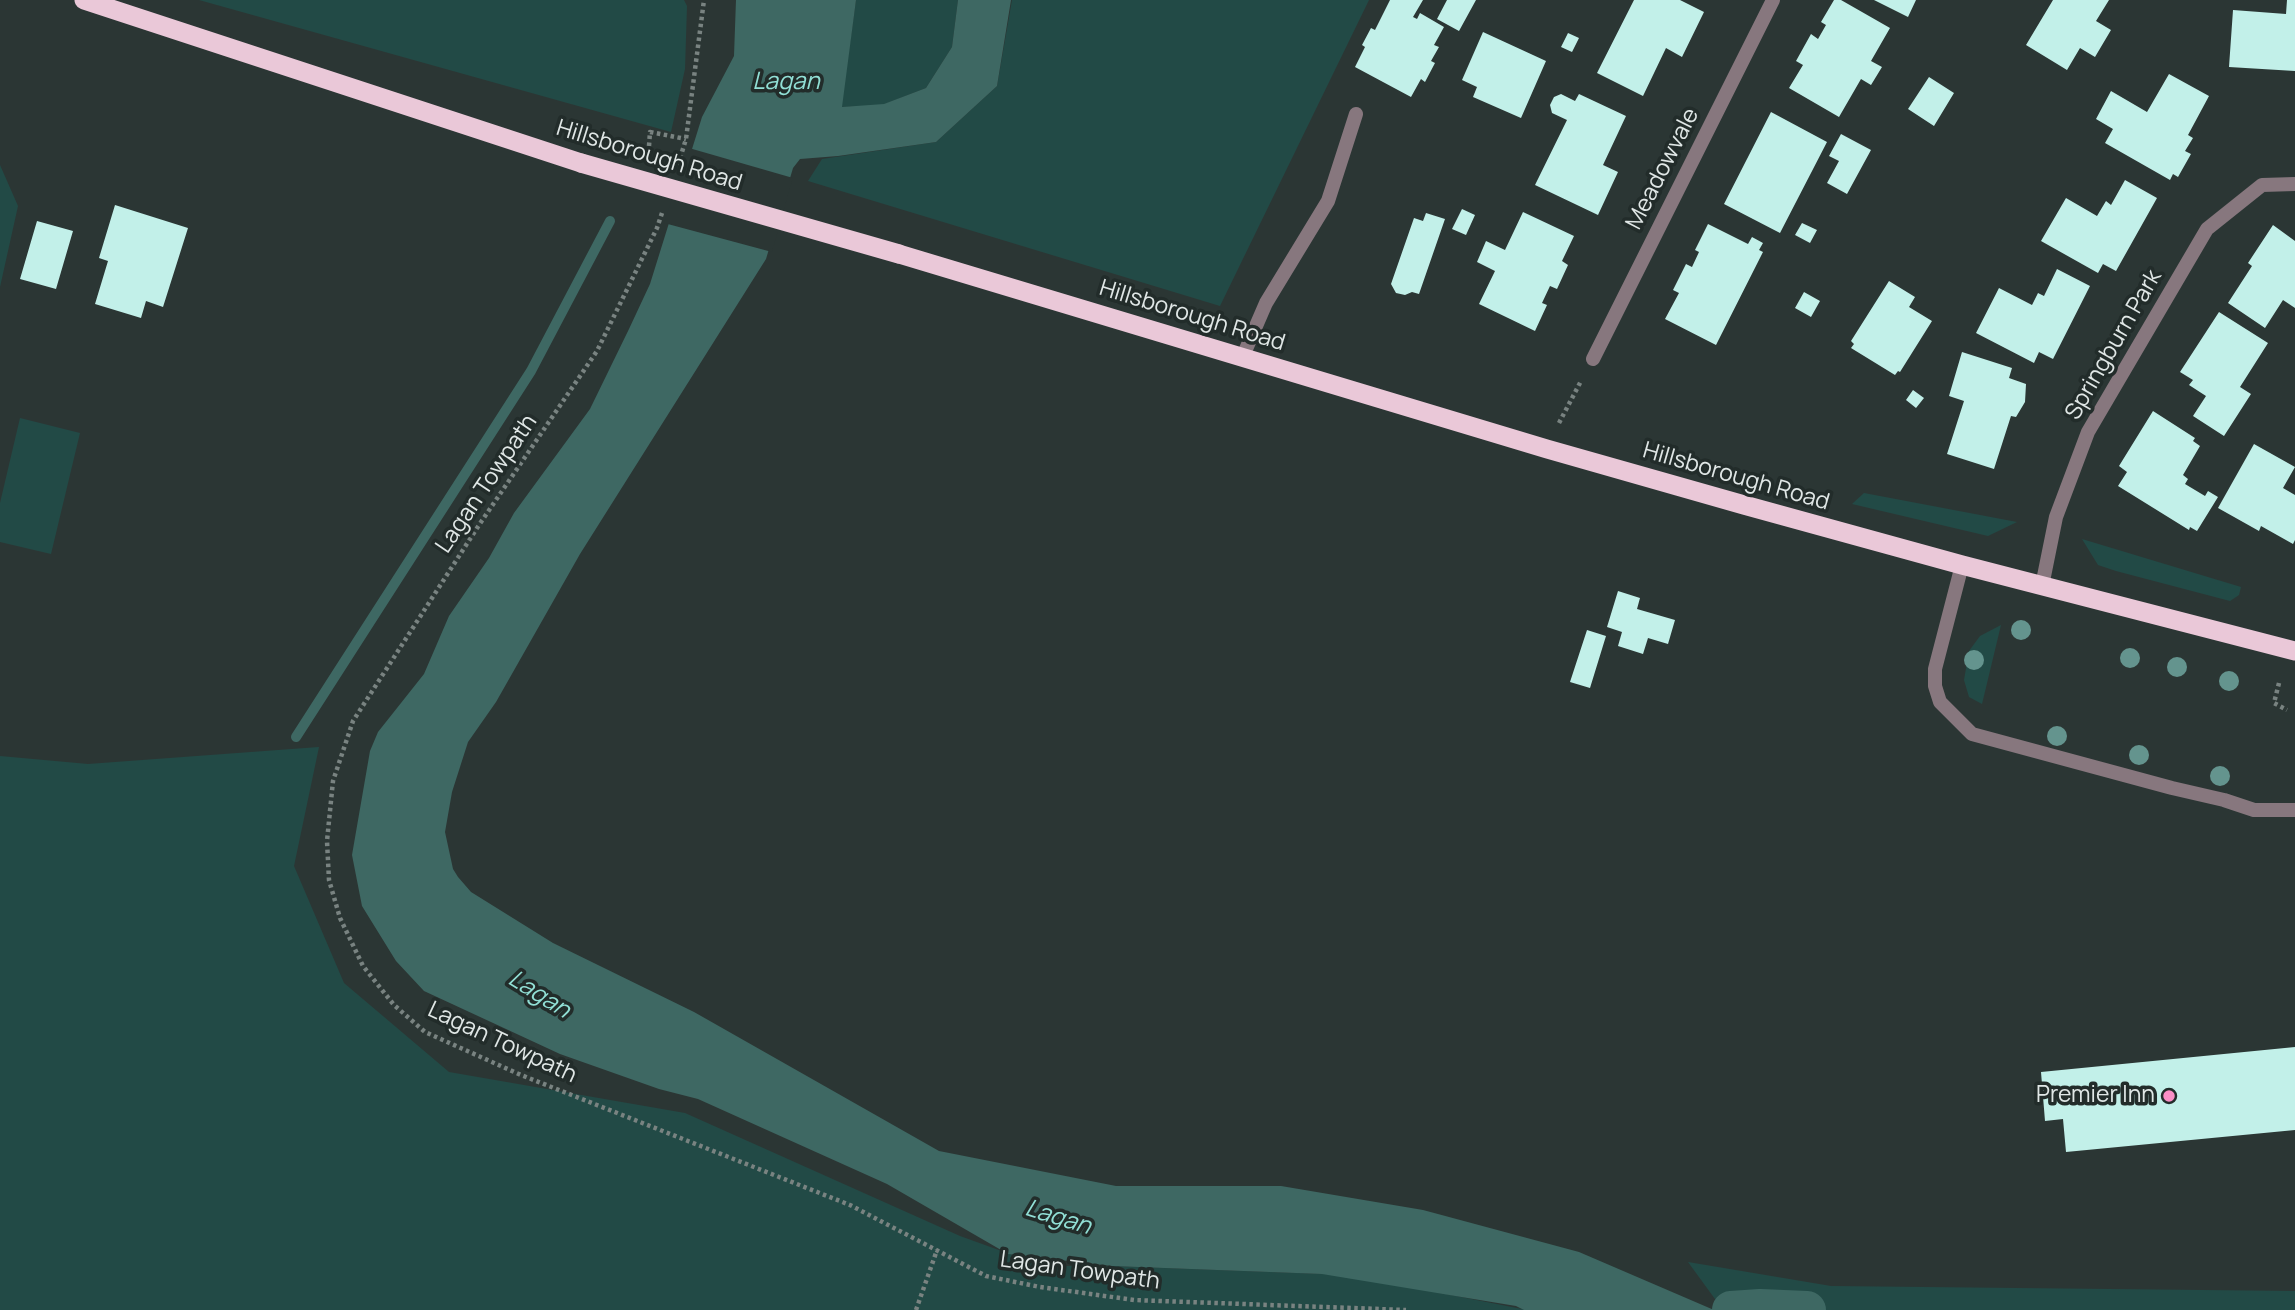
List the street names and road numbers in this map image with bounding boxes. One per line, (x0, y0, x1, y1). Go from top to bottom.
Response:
street label: Meadowvale (1621, 104, 1705, 234)
street label: Hillsborough Road (553, 115, 745, 197)
street label: Springburn Park (2060, 265, 2168, 425)
street label: Hillsborough Road (1096, 275, 1288, 357)
street label: Lagan Towpath (431, 409, 543, 559)
street label: Hillsborough Road (1639, 437, 1833, 517)
street label: Lagan Towpath (423, 996, 581, 1090)
street label: Lagan Towpath (998, 1246, 1162, 1296)

